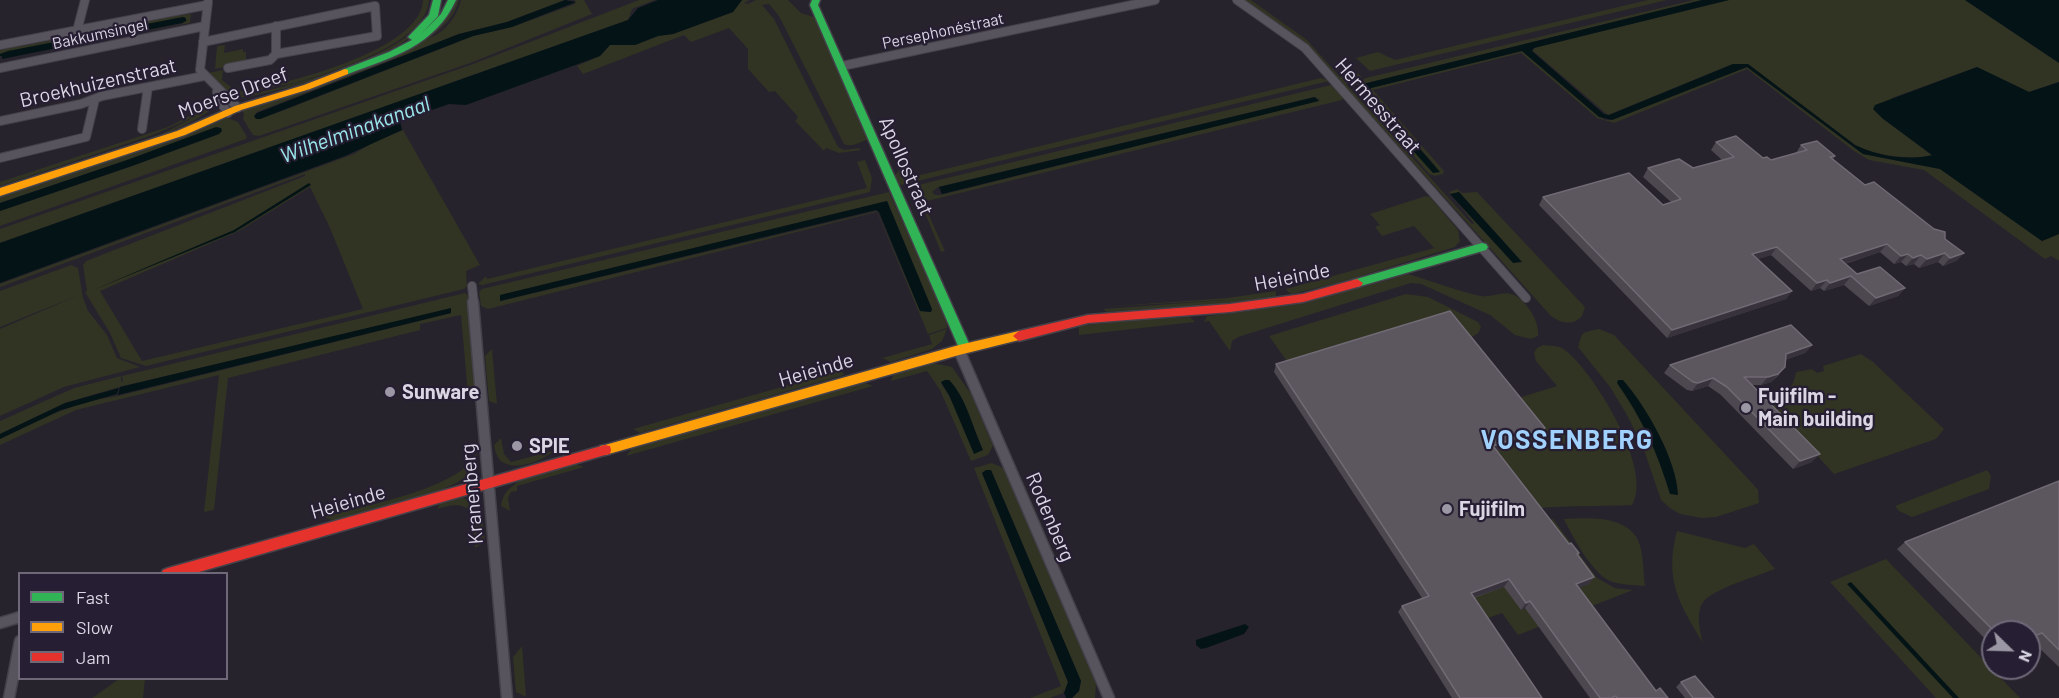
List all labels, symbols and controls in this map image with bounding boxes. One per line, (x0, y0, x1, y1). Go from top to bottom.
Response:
street label: Persephonéstraat (880, 9, 1006, 53)
street label: Bakkumsingel (51, 15, 149, 53)
street label: Broekhuizenstraat (17, 53, 179, 113)
street label: Hermesstraat (1330, 53, 1426, 159)
street label: Moerse Dreef (175, 62, 291, 124)
water label: Wilhelminakanaal (277, 91, 433, 169)
street label: Apollostraat (874, 113, 938, 219)
street label: Heieinde (1252, 258, 1332, 296)
street label: Heieinde (776, 348, 856, 392)
place label: Sunware (402, 380, 479, 404)
place label: Fujifilm - Main building (1758, 384, 1874, 431)
marker: Sunware (383, 385, 397, 399)
marker: Fujifilm - Main building (1739, 401, 1753, 415)
district label: VOSSENBERG (1481, 424, 1653, 456)
place label: SPIE (529, 434, 570, 458)
marker: SPIE (510, 439, 524, 453)
street label: Kranenberg (456, 443, 488, 545)
street label: Rodenberg (1020, 469, 1080, 565)
street label: Heieinde (308, 480, 388, 524)
place label: Fujifilm (1459, 497, 1525, 521)
marker: Fujifilm (1440, 502, 1454, 516)
legend (18, 572, 228, 680)
text: Fast (76, 586, 110, 608)
text: Slow (76, 616, 113, 638)
north arrow (1981, 620, 2041, 680)
text: Jam (76, 646, 110, 668)
text: N (2015, 648, 2037, 665)

